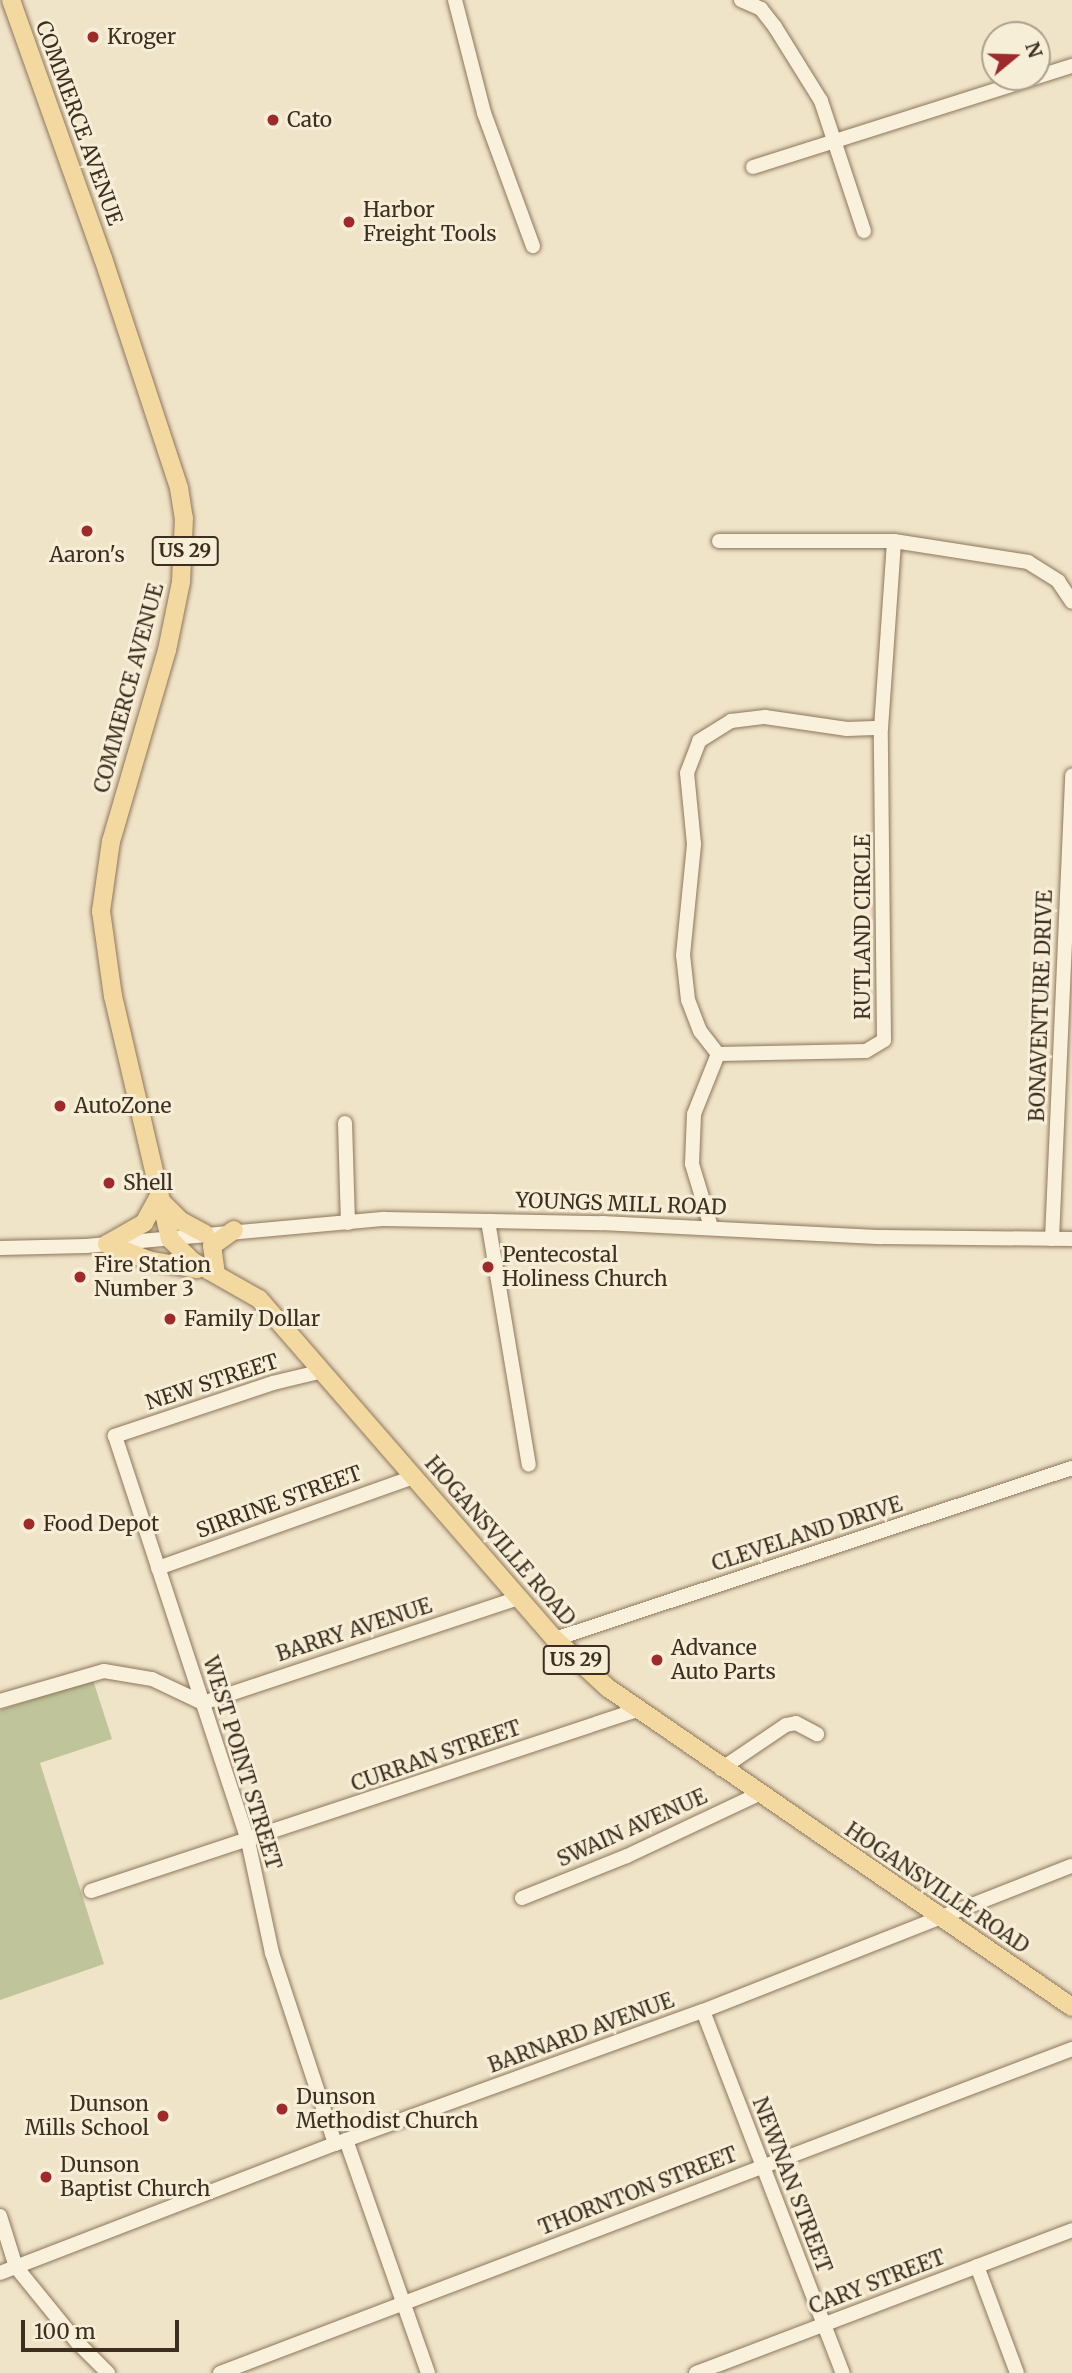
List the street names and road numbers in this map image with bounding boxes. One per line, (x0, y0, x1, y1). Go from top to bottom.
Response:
street label: COMMERCE AVENUE (30, 17, 128, 229)
road number: US 29 (152, 536, 218, 566)
street label: COMMERCE AVENUE (89, 580, 169, 796)
street label: RUTLAND CIRCLE (850, 834, 876, 1020)
street label: BONAVENTURE DRIVE (1024, 890, 1058, 1122)
street label: YOUNGS MILL ROAD (515, 1188, 727, 1220)
street label: NEW STREET (142, 1349, 282, 1415)
street label: HOGANSVILLE ROAD (419, 1451, 581, 1631)
street label: SIRRINE STREET (193, 1460, 365, 1544)
street label: CLEVELAND DRIVE (709, 1491, 905, 1577)
street label: BARRY AVENUE (273, 1593, 435, 1667)
road number: US 29 (543, 1644, 609, 1676)
street label: WEST POINT STREET (198, 1653, 286, 1873)
street label: CURRAN STREET (348, 1715, 524, 1797)
street label: SWAIN AVENUE (553, 1784, 711, 1872)
street label: HOGANSVILLE ROAD (840, 1817, 1034, 1959)
street label: BARNARD AVENUE (485, 1988, 677, 2078)
street label: NEWNAN STREET (747, 2094, 837, 2276)
street label: THORNTON STREET (535, 2141, 741, 2241)
street label: CARY STREET (805, 2244, 949, 2320)

